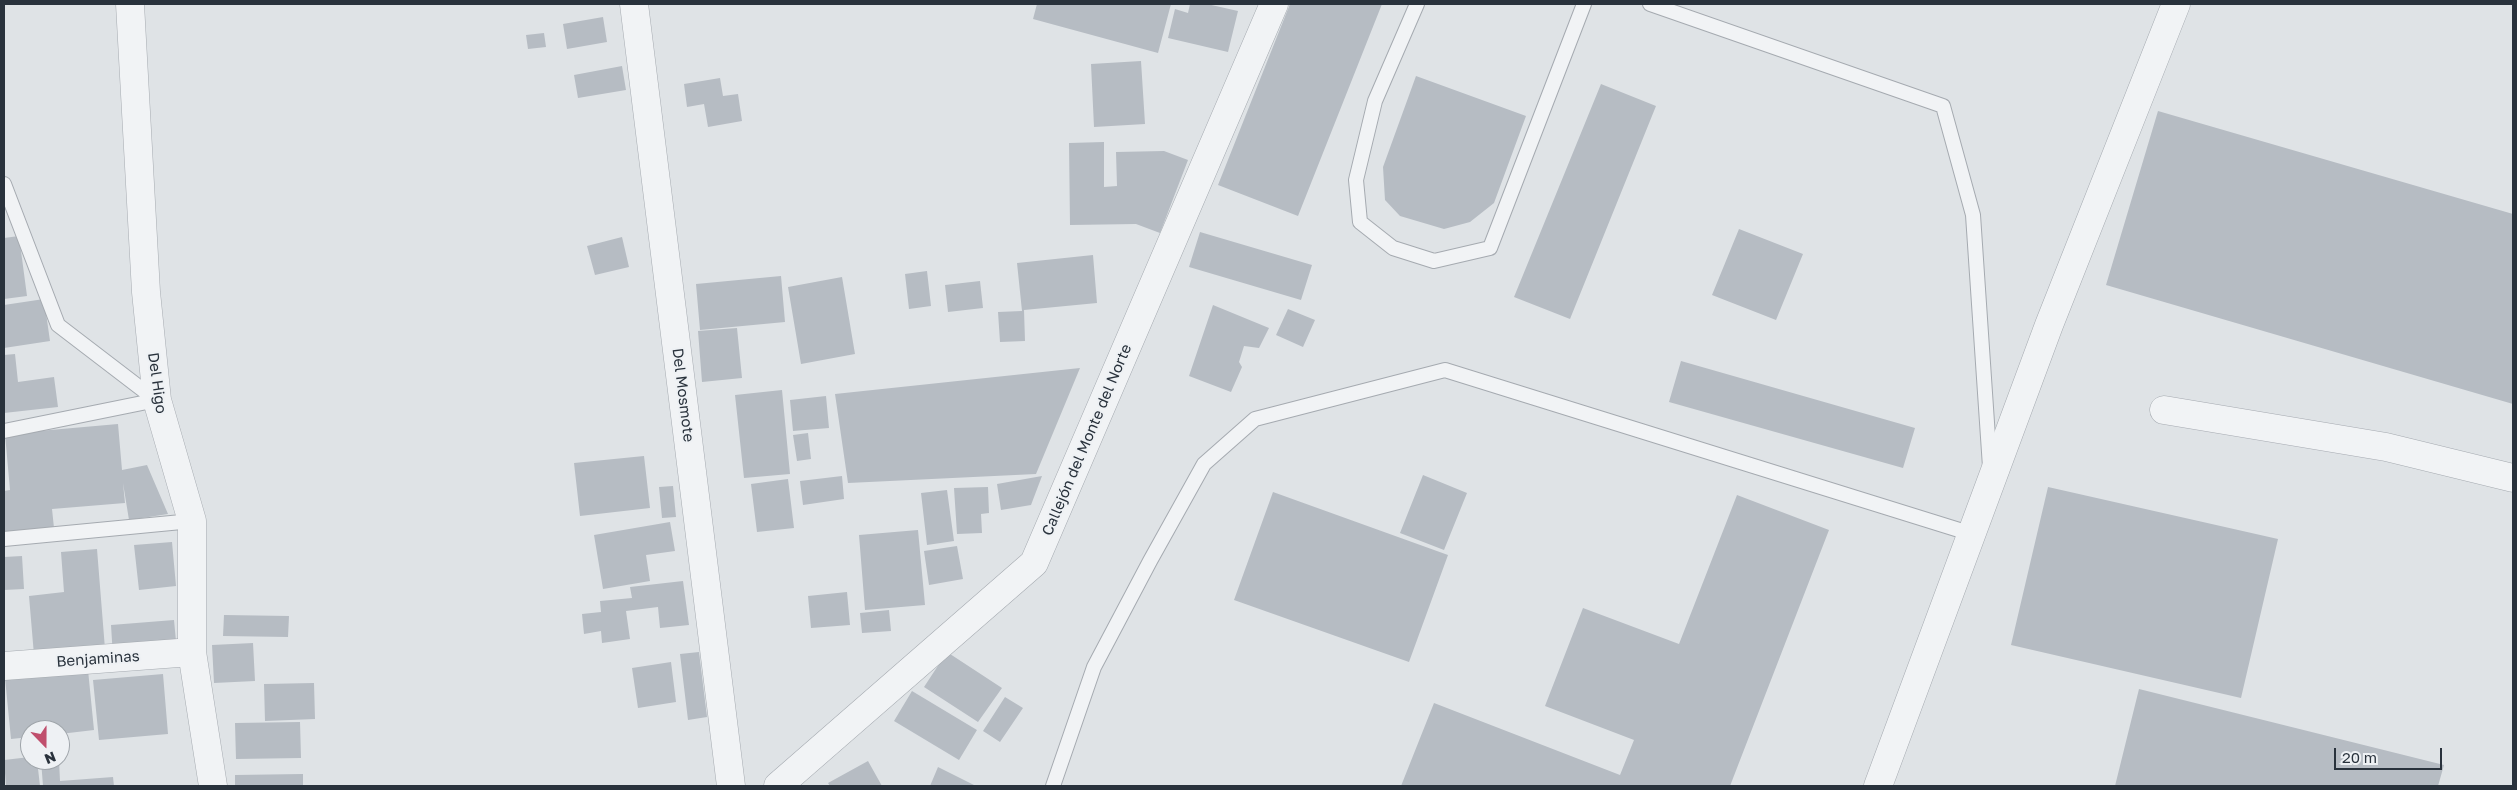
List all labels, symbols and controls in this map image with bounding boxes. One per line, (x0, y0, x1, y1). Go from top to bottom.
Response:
street label: Callejón del Monte del Norte (1038, 341, 1136, 539)
street label: Del Mosmote (668, 347, 698, 443)
street label: Del Higo (144, 351, 170, 415)
street label: Benjaminas (56, 647, 140, 671)
north arrow (20, 720, 70, 770)
scale bar (2337, 738, 2444, 770)
text: 20 m (2342, 748, 2377, 766)
text: N (42, 749, 59, 768)

